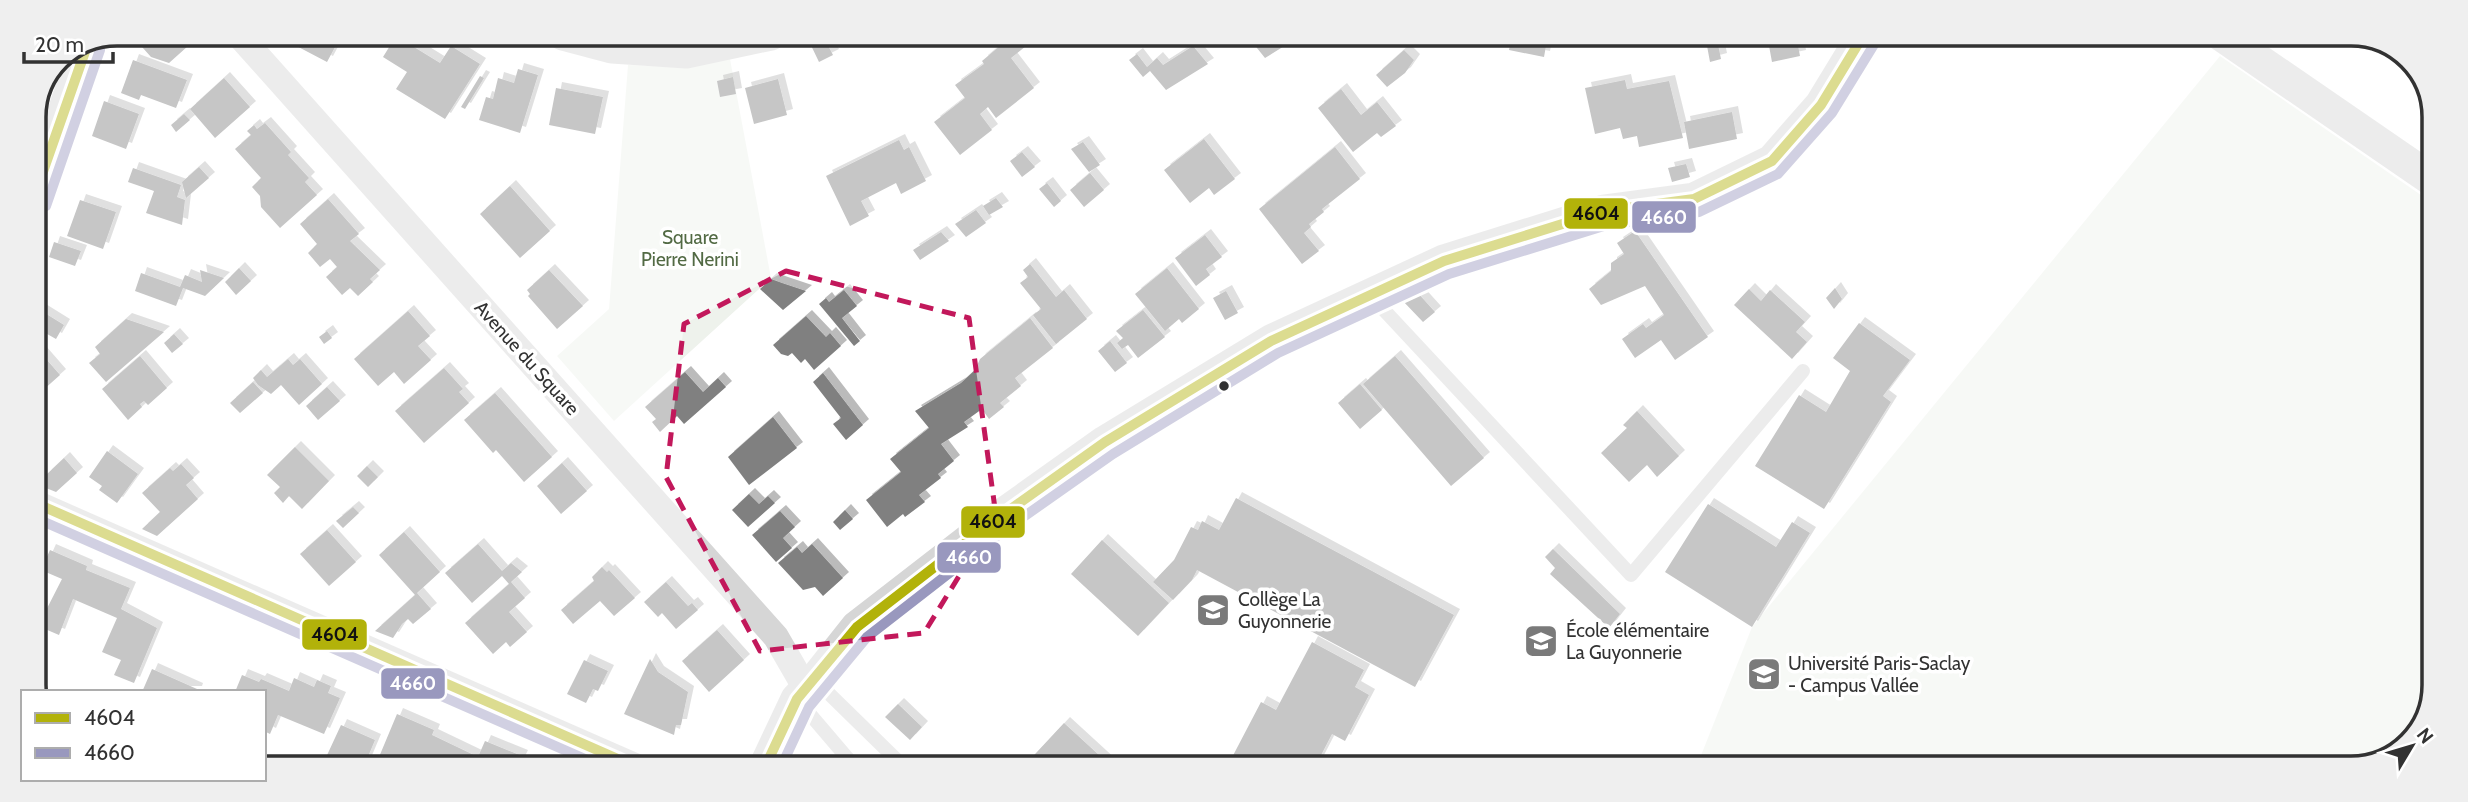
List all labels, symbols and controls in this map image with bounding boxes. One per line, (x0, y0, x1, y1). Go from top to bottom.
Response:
scale bar (24, 21, 114, 65)
text: 20 m (35, 32, 84, 57)
line badge: 4604 (1563, 197, 1629, 230)
line badge: 4660 (1631, 200, 1697, 234)
text: 4604 (1572, 202, 1620, 225)
text: 4660 (1641, 206, 1687, 229)
park label: Square Pierre Nerini (641, 226, 739, 271)
street label: Avenue du Square (470, 296, 584, 420)
unlabelled marker (1217, 379, 1231, 393)
line badge: 4604 (960, 505, 1026, 539)
text: 4604 (969, 510, 1017, 533)
line badge: 4660 (936, 541, 1002, 574)
text: 4660 (946, 546, 992, 569)
place label: Collège La Guyonnerie (1238, 588, 1331, 633)
school or university icon: Collège La Guyonnerie (1194, 591, 1232, 629)
line badge: 4604 (301, 618, 368, 651)
place label: École élémentaire La Guyonnerie (1566, 618, 1710, 664)
school or university icon: École élémentaire La Guyonnerie (1522, 622, 1560, 660)
text: 4604 (311, 623, 359, 646)
place label: Université Paris-Saclay - Campus Vallée (1788, 652, 1971, 697)
school or university icon: Université Paris-Saclay - Campus Vallée (1745, 655, 1783, 693)
line badge: 4660 (380, 667, 446, 700)
text: 4660 (390, 672, 436, 695)
legend (21, 690, 266, 781)
text: 4604 (84, 705, 135, 730)
north arrow (2377, 711, 2447, 781)
text: N (2412, 723, 2438, 748)
text: 4660 (84, 740, 135, 765)

